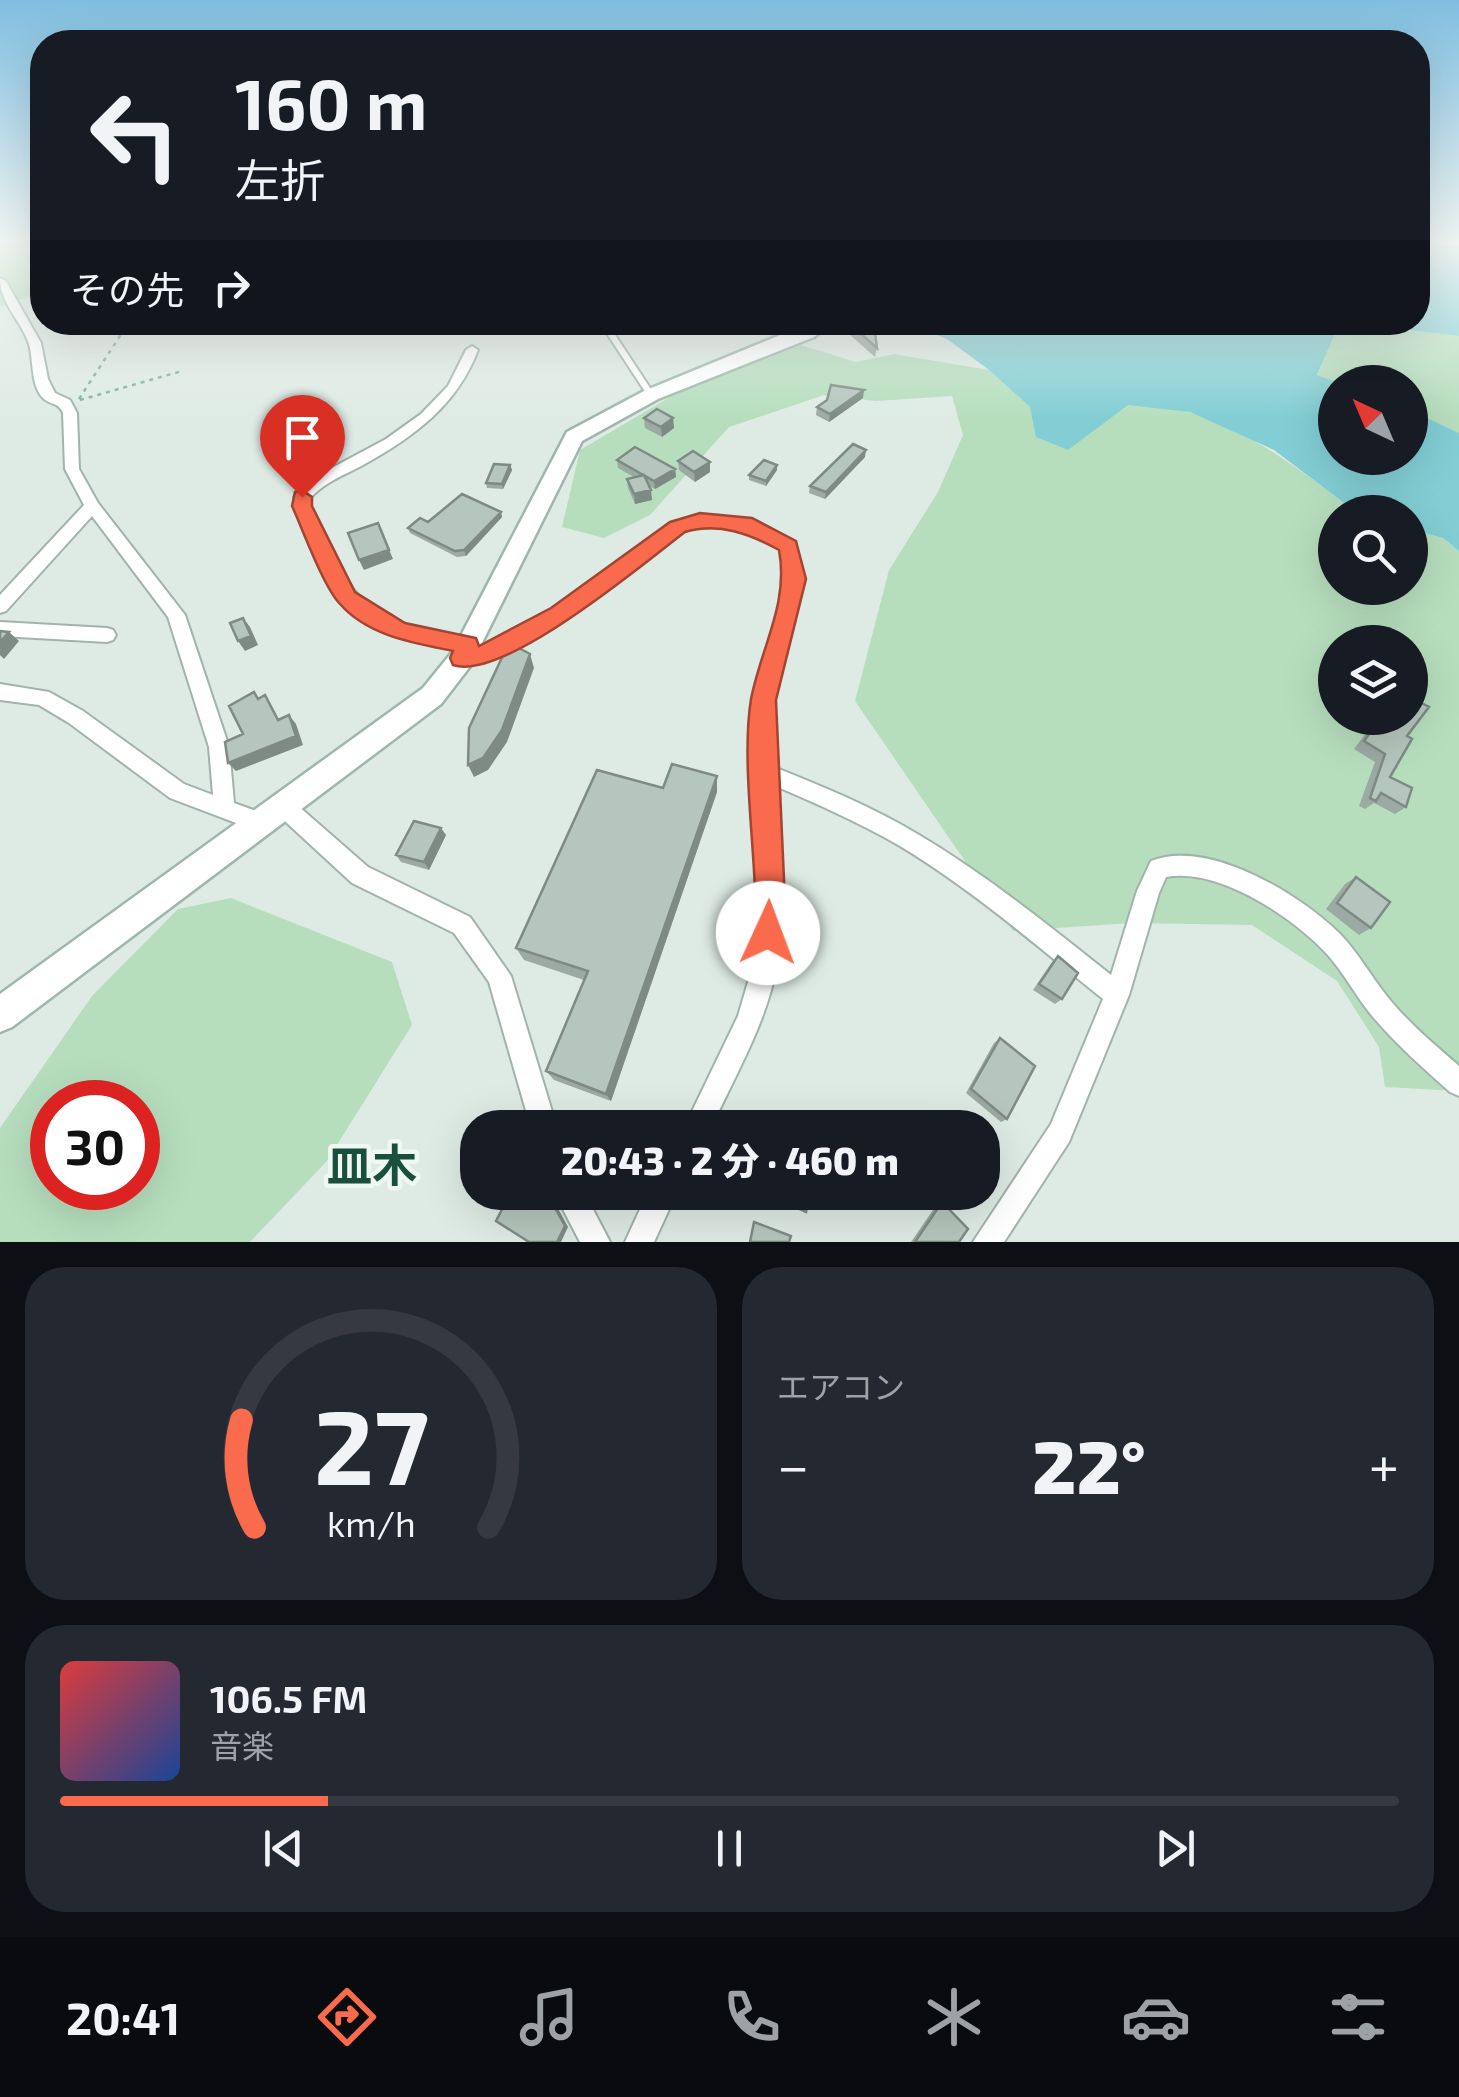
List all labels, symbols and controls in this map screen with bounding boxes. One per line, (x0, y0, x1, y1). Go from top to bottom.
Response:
text: 160 m (235, 60, 428, 144)
icon: left (70, 70, 200, 200)
text: 左折 (235, 152, 325, 206)
icon: right (204, 260, 259, 315)
text: その先 (70, 266, 184, 312)
north arrow (1318, 365, 1428, 475)
map controls (1318, 365, 1428, 735)
pin (260, 395, 345, 498)
icon: arrive (275, 410, 330, 465)
button: search (1318, 495, 1428, 605)
button: layers (1318, 625, 1428, 735)
position arrow (716, 881, 820, 985)
speed limit sign: 30 (30, 1080, 160, 1210)
district label: 皿木 (327, 1137, 417, 1191)
text: 20:43 · 2 分 · 460 m (561, 1137, 899, 1183)
text: エアコン (777, 1367, 905, 1405)
text: 27 (313, 1381, 429, 1506)
text: 22° (1032, 1419, 1146, 1509)
text: − (777, 1431, 809, 1497)
text: + (1369, 1431, 1399, 1497)
text: km/h (327, 1501, 415, 1544)
text: 106.5 FM (210, 1675, 367, 1721)
text: 音楽 (210, 1726, 274, 1764)
icon: previous (256, 1821, 311, 1876)
icon: pause (702, 1821, 757, 1876)
icon: next (1148, 1821, 1203, 1876)
icon: directions (312, 1982, 382, 2052)
icon: music (514, 1982, 584, 2052)
icon: phone (717, 1982, 787, 2052)
icon: climate (919, 1982, 989, 2052)
icon: car (1121, 1982, 1191, 2052)
icon: filters (1323, 1982, 1393, 2052)
text: 20:41 (66, 1990, 180, 2044)

